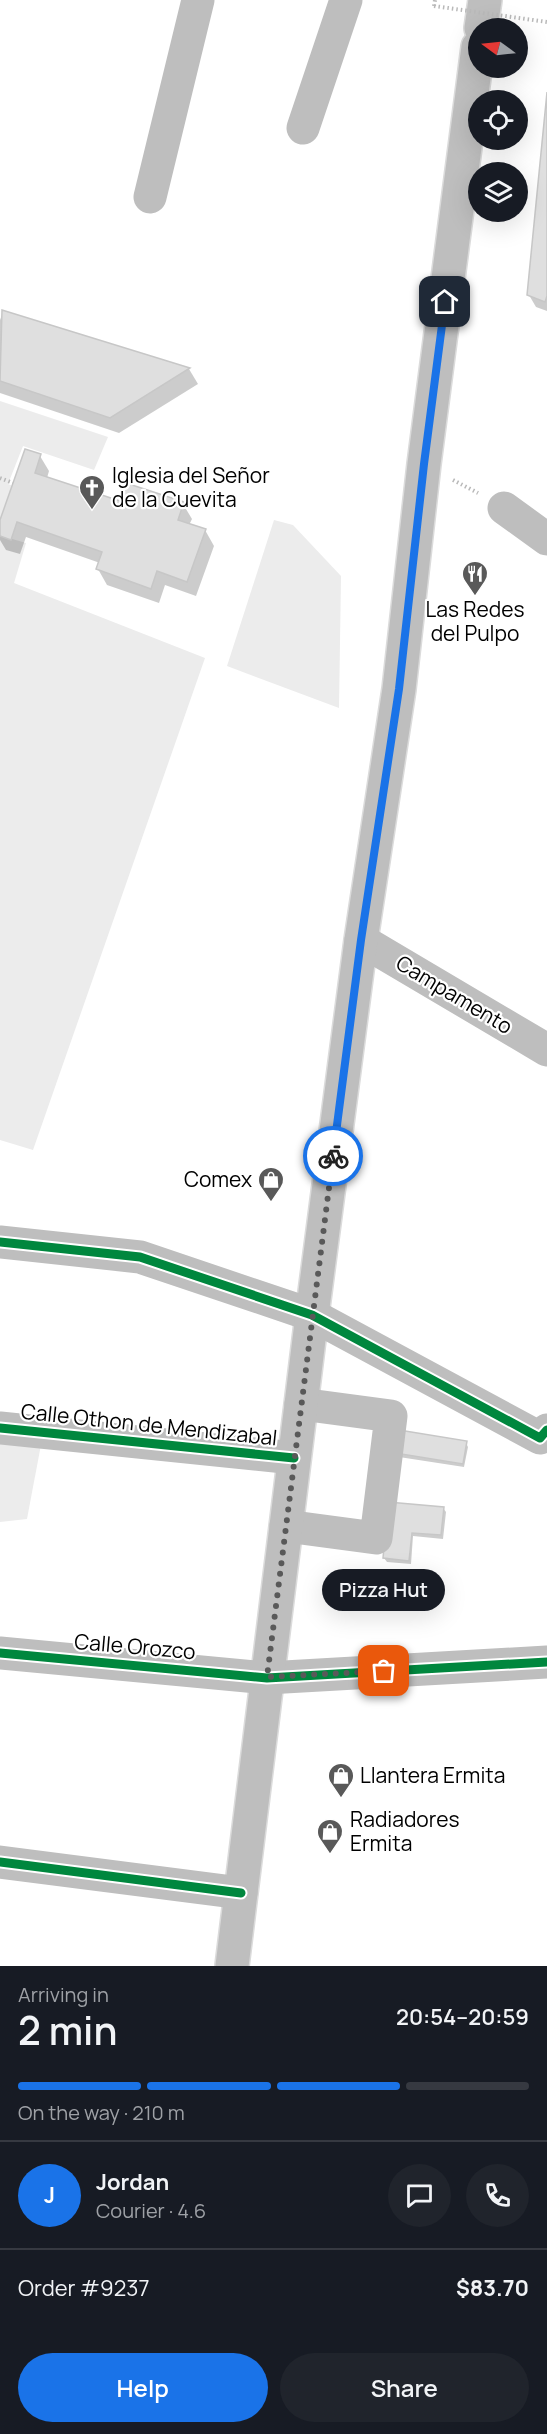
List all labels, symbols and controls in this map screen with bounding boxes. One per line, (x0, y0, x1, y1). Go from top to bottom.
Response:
north arrow (468, 18, 528, 78)
map controls (468, 18, 528, 222)
button: locate (468, 90, 528, 150)
button: layers (468, 162, 528, 222)
pin (419, 276, 470, 327)
icon: home (428, 285, 461, 318)
place label: Iglesia del Señor de la Cuevita (112, 461, 270, 513)
church icon: Iglesia del Señor de la Cuevita (77, 473, 107, 511)
restaurant icon: Las Redes del Pulpo (460, 559, 490, 597)
place label: Las Redes del Pulpo (426, 595, 524, 647)
street label: Campamento (391, 948, 518, 1040)
courier (303, 1126, 363, 1186)
icon: bike (317, 1140, 350, 1173)
place label: Comex (184, 1165, 252, 1193)
shop icon: Comex (256, 1165, 286, 1203)
street label: Calle Othon de Mendizabal (20, 1397, 279, 1451)
callout: Pizza Hut (322, 1569, 446, 1611)
text: Pizza Hut (339, 1576, 428, 1603)
street label: Calle Orozco (73, 1627, 197, 1665)
pin (358, 1645, 409, 1696)
icon: bag (367, 1654, 400, 1687)
shop icon: Llantera Ermita (326, 1761, 356, 1799)
place label: Llantera Ermita (360, 1761, 505, 1789)
place label: Radiadores Ermita (350, 1805, 459, 1857)
shop icon: Radiadores Ermita (315, 1817, 345, 1855)
text: Arriving in (18, 1981, 109, 2008)
text: 20:54–20:59 (396, 2002, 529, 2032)
text: 2 min (18, 2003, 117, 2057)
text: On the way · 210 m (18, 2099, 185, 2126)
button: chat (388, 2164, 451, 2227)
button: phone (466, 2164, 529, 2227)
text: Jordan (96, 2167, 169, 2197)
text: J (44, 2180, 55, 2210)
text: Courier · 4.6 (96, 2197, 206, 2224)
text: Order #9237 (18, 2273, 150, 2303)
text: $83.70 (456, 2273, 529, 2303)
button: Help (18, 2353, 268, 2422)
button: Share (280, 2353, 529, 2422)

